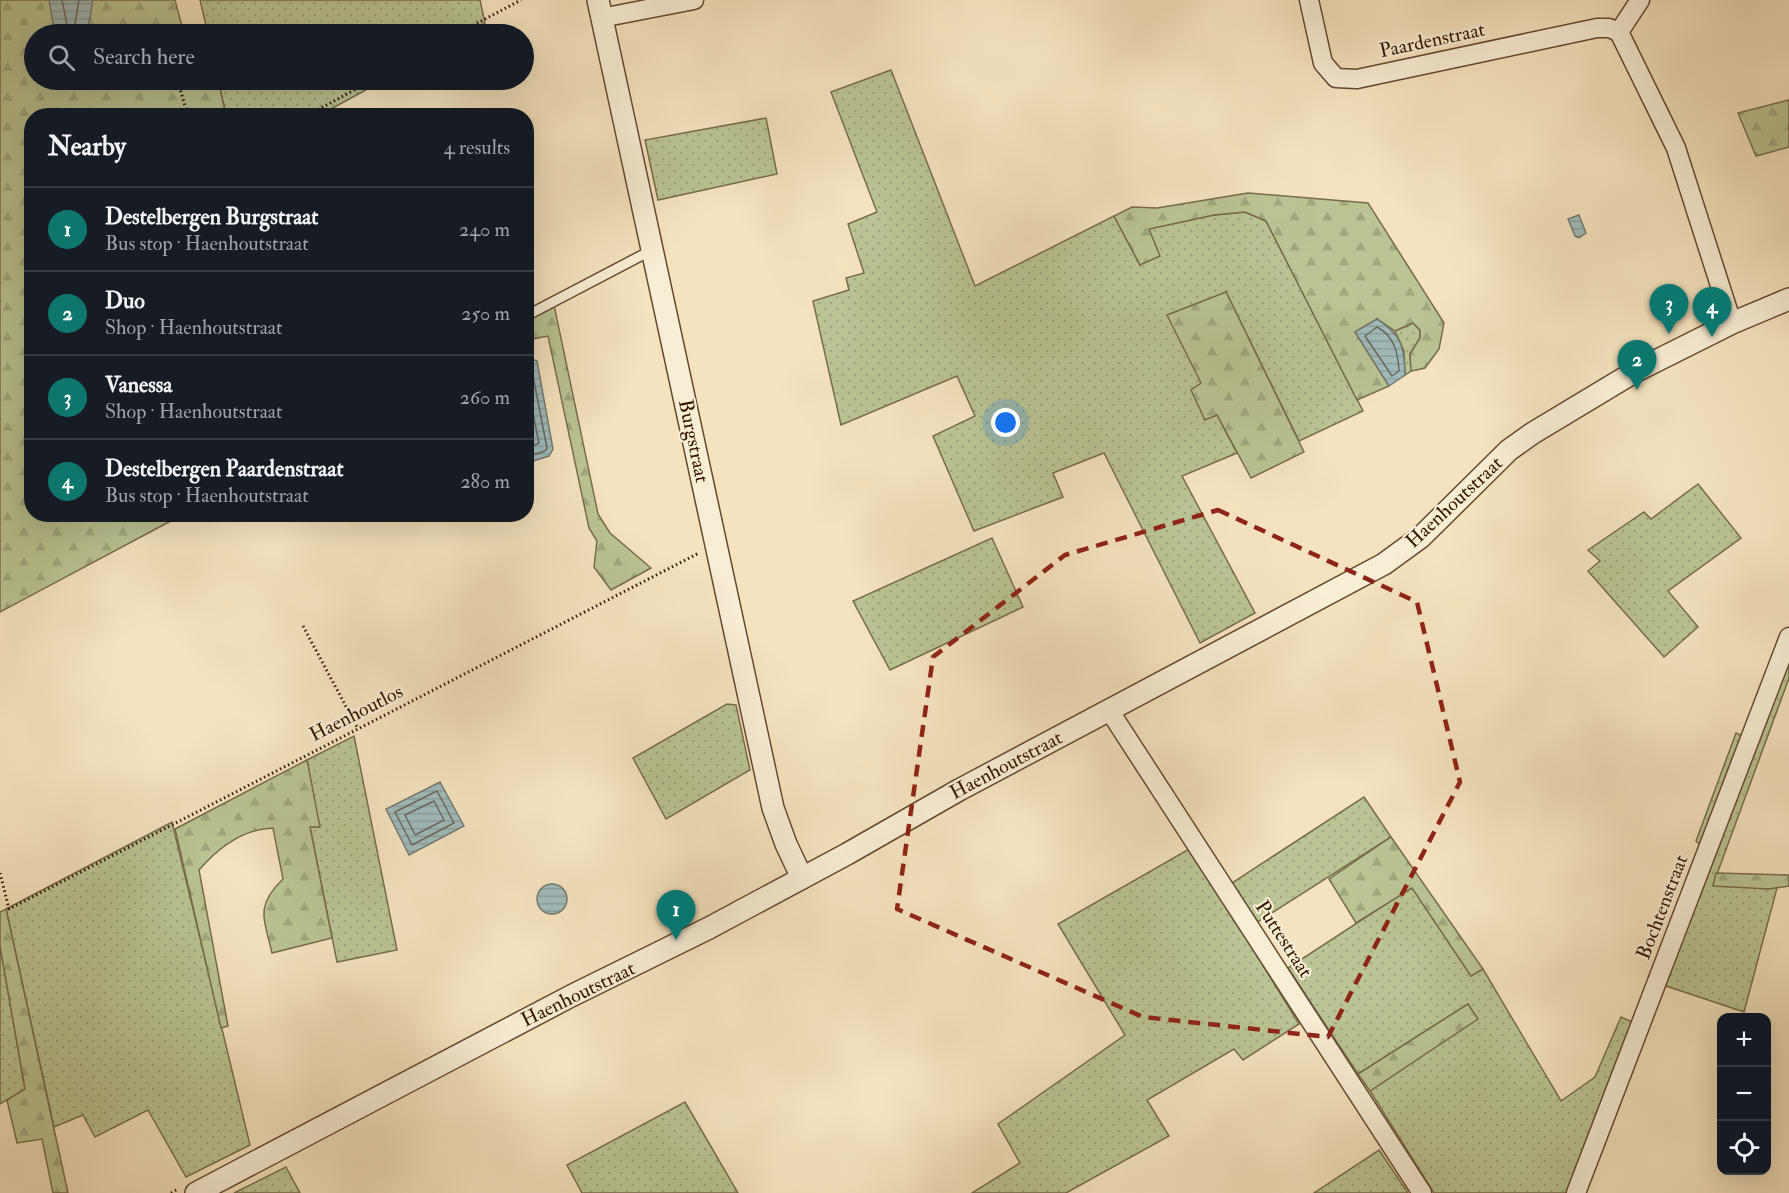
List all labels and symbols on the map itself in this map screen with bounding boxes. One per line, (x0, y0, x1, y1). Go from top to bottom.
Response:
street label: Paardenstraat (1377, 17, 1488, 63)
pin: 3 (1650, 284, 1688, 334)
pin: 4 (1692, 288, 1732, 337)
pin: 2 (1618, 340, 1656, 390)
street label: Burgstraat (673, 397, 715, 485)
your location (991, 408, 1020, 437)
street label: Haenhoutstraat (1400, 450, 1508, 553)
street label: Haenhoutlos (305, 679, 407, 747)
street label: Haenhoutstraat (945, 725, 1067, 805)
street label: Bochtenstraat (1631, 851, 1694, 963)
pin: 1 (656, 890, 696, 940)
street label: Puttestraat (1250, 896, 1318, 983)
street label: Haenhoutstraat (517, 955, 640, 1032)

